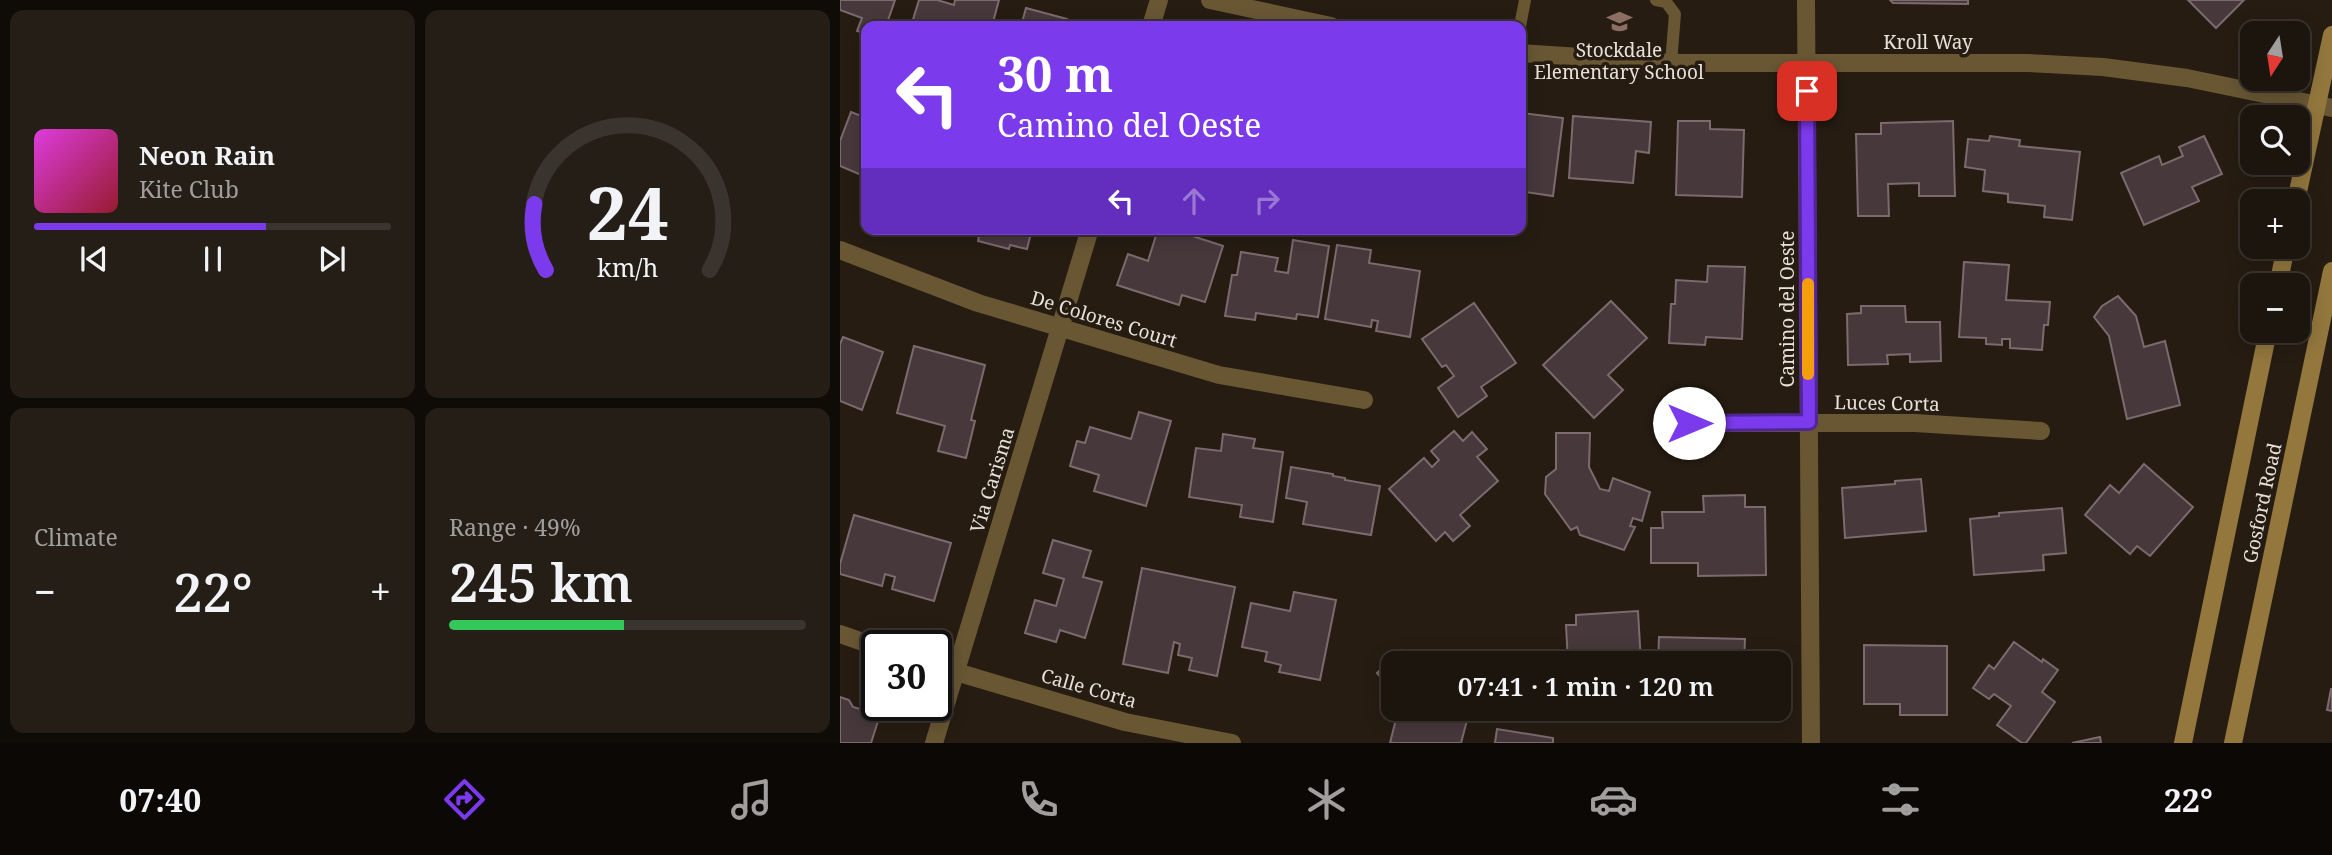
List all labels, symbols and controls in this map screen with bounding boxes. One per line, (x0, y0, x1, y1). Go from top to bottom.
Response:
school or university icon: Stockdale Elementary School (1605, 8, 1633, 36)
north arrow (2240, 21, 2310, 91)
map controls (2240, 21, 2310, 343)
street label: Kroll Way (1883, 29, 1973, 55)
place label: Stockdale Elementary School (1534, 37, 1704, 85)
text: 30 m (997, 40, 1113, 106)
icon: left (882, 49, 973, 140)
pin (1777, 61, 1837, 121)
icon: arrive (1788, 72, 1826, 110)
text: Camino del Oeste (997, 103, 1261, 146)
button: search (2240, 105, 2310, 175)
text: Neon Rain (139, 137, 275, 173)
text: 24 (586, 162, 669, 261)
text: Kite Club (139, 173, 239, 205)
icon: left (1102, 182, 1140, 220)
icon: ahead (1175, 182, 1213, 220)
icon: right (1248, 182, 1286, 220)
button: + (2240, 189, 2310, 259)
street label: Camino del Oeste (1774, 231, 1800, 387)
icon: previous (75, 240, 113, 278)
icon: pause (194, 240, 232, 278)
icon: next (313, 240, 351, 278)
text: km/h (597, 250, 658, 284)
button: − (2240, 273, 2310, 343)
street label: De Colores Court (1028, 284, 1180, 354)
position arrow (1652, 386, 1726, 460)
street label: Luces Corta (1834, 389, 1940, 417)
street label: Via Carisma (964, 424, 1020, 536)
street label: Gosford Road (2237, 440, 2288, 566)
text: Range · 49% (449, 511, 581, 543)
text: Climate (34, 521, 118, 553)
text: 245 km (449, 546, 633, 617)
text: 22° (173, 556, 253, 627)
text: − (34, 565, 56, 617)
text: + (370, 565, 391, 617)
speed limit sign: 30 (861, 630, 952, 721)
street label: Calle Corta (1038, 662, 1140, 714)
text: 07:41 · 1 min · 120 m (1458, 668, 1714, 704)
icon: directions (440, 775, 489, 824)
icon: music (727, 775, 776, 824)
icon: phone (1014, 775, 1063, 824)
icon: climate (1302, 775, 1351, 824)
icon: car (1589, 775, 1638, 824)
icon: filters (1876, 775, 1925, 824)
text: 07:40 (119, 778, 201, 821)
text: 22° (2164, 778, 2213, 821)

